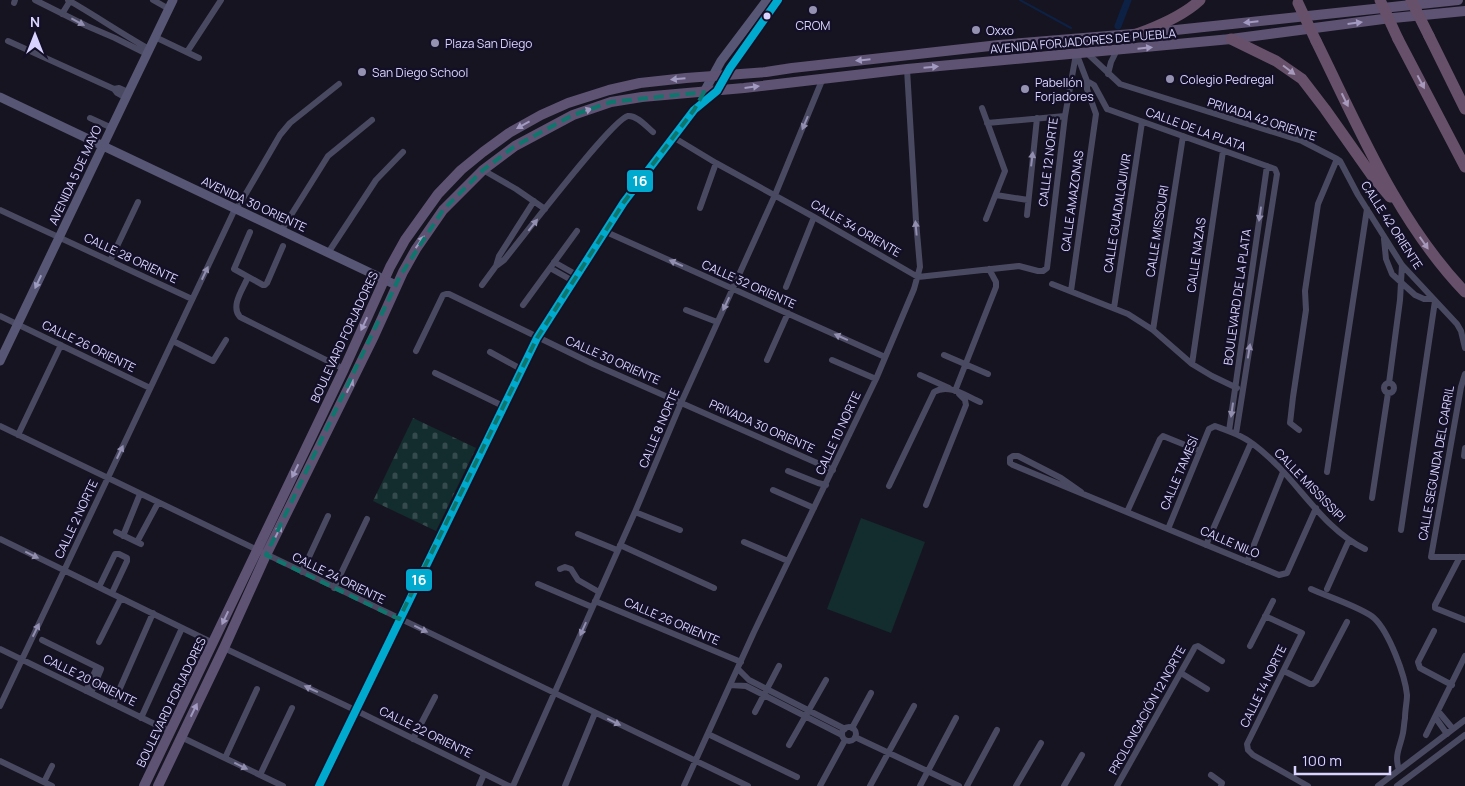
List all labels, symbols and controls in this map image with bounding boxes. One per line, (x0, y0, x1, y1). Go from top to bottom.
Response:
marker: CROM (807, 4, 819, 16)
north arrow (10, 10, 60, 60)
unlabelled marker (762, 11, 772, 21)
text: N (30, 12, 40, 31)
place label: CROM (796, 17, 830, 34)
one-way arrow (71, 18, 86, 26)
one-way arrow (1243, 18, 1259, 26)
one-way arrow (1347, 18, 1363, 26)
place label: Oxxo (986, 22, 1014, 39)
marker: Oxxo (970, 24, 982, 36)
street label: AVENIDA FORJADORES DE PUEBLA (989, 24, 1177, 58)
place label: Plaza San Diego (445, 35, 532, 52)
marker: Plaza San Diego (429, 37, 441, 49)
one-way arrow (1137, 43, 1153, 51)
one-way arrow (855, 56, 871, 64)
one-way arrow (923, 63, 939, 71)
place label: San Diego School (372, 64, 468, 81)
one-way arrow (1282, 64, 1295, 75)
marker: San Diego School (356, 66, 368, 78)
place label: Colegio Pedregal (1180, 71, 1274, 88)
marker: Colegio Pedregal (1164, 73, 1176, 85)
place label: Pabellón Forjadores (1035, 74, 1094, 105)
one-way arrow (670, 75, 686, 83)
one-way arrow (1417, 75, 1425, 90)
one-way arrow (744, 83, 760, 91)
marker: Pabellón Forjadores (1019, 83, 1031, 95)
street label: PRIVADA 42 ORIENTE (1205, 93, 1319, 145)
one-way arrow (1342, 93, 1350, 107)
street label: CALLE DE LA PLATA (1143, 103, 1249, 155)
one-way arrow (578, 107, 593, 114)
one-way arrow (800, 116, 808, 130)
street label: CALLE 12 NORTE (1034, 116, 1062, 208)
one-way arrow (517, 120, 530, 129)
street label: AVENIDA 5 DE MAYO (44, 122, 106, 228)
street label: CALLE AMAZONAS (1057, 149, 1087, 253)
one-way arrow (1028, 151, 1036, 167)
street label: CALLE GUADALQUIVIR (1099, 152, 1135, 274)
line badge: 16 (626, 169, 654, 193)
text: 16 (633, 171, 647, 190)
street label: AVENIDA 30 ORIENTE (199, 172, 309, 236)
street label: CALLE 42 ORIENTE (1357, 178, 1427, 272)
street label: CALLE MISSOURI (1141, 184, 1173, 278)
street label: CALLE 34 ORIENTE (808, 195, 904, 261)
one-way arrow (1256, 207, 1264, 223)
street label: CALLE NAZAS (1182, 216, 1210, 294)
one-way arrow (527, 219, 538, 232)
one-way arrow (912, 220, 920, 236)
street label: BOULEVARD DE LA PLATA (1219, 227, 1255, 366)
street label: CALLE 28 ORIENTE (81, 229, 181, 287)
one-way arrow (415, 236, 425, 249)
one-way arrow (1419, 236, 1429, 250)
street label: CALLE 32 ORIENTE (699, 256, 799, 312)
one-way arrow (669, 259, 683, 267)
one-way arrow (201, 266, 209, 280)
street label: BOULEVARD FORJADORES (306, 269, 382, 405)
one-way arrow (33, 275, 41, 289)
one-way arrow (722, 297, 730, 311)
street label: CALLE 26 ORIENTE (39, 316, 139, 376)
one-way arrow (360, 317, 368, 331)
street label: CALLE 30 ORIENTE (563, 332, 663, 389)
one-way arrow (834, 332, 848, 340)
one-way arrow (1246, 343, 1254, 359)
one-way arrow (346, 379, 354, 393)
street label: CALLE SEGUNDA DEL CARRIL (1414, 384, 1458, 542)
street label: CALLE 8 NORTE (635, 385, 684, 471)
street label: CALLE 10 NORTE (811, 388, 865, 478)
street label: PRIVADA 30 ORIENTE (707, 395, 818, 457)
one-way arrow (1228, 402, 1236, 418)
street label: CALLE TAMESÍ (1156, 433, 1202, 513)
one-way arrow (117, 445, 125, 459)
street label: CALLE MISSISSIPI (1271, 445, 1349, 525)
one-way arrow (290, 464, 298, 478)
street label: CALLE 2 NORTE (50, 477, 102, 561)
street label: CALLE NILO (1198, 522, 1263, 562)
one-way arrow (274, 525, 282, 539)
street label: CALLE 24 ORIENTE (290, 548, 389, 608)
one-way arrow (25, 551, 39, 559)
line badge: 16 (405, 568, 433, 592)
text: 16 (412, 570, 426, 589)
street label: CALLE 26 ORIENTE (622, 593, 723, 649)
one-way arrow (221, 611, 229, 625)
one-way arrow (578, 622, 586, 636)
one-way arrow (32, 623, 40, 637)
one-way arrow (414, 626, 428, 634)
street label: BOULEVARD FORJADORES (132, 634, 210, 770)
street label: PROLONGACIÓN 12 NORTE (1104, 642, 1190, 778)
street label: CALLE 14 NORTE (1236, 642, 1290, 730)
street label: CALLE 20 ORIENTE (40, 650, 140, 710)
one-way arrow (304, 685, 318, 693)
street label: CALLE 22 ORIENTE (377, 702, 476, 762)
one-way arrow (190, 703, 198, 718)
one-way arrow (607, 718, 622, 727)
scale bar (1295, 744, 1390, 776)
text: 100 m (1302, 750, 1342, 771)
one-way arrow (234, 762, 248, 770)

